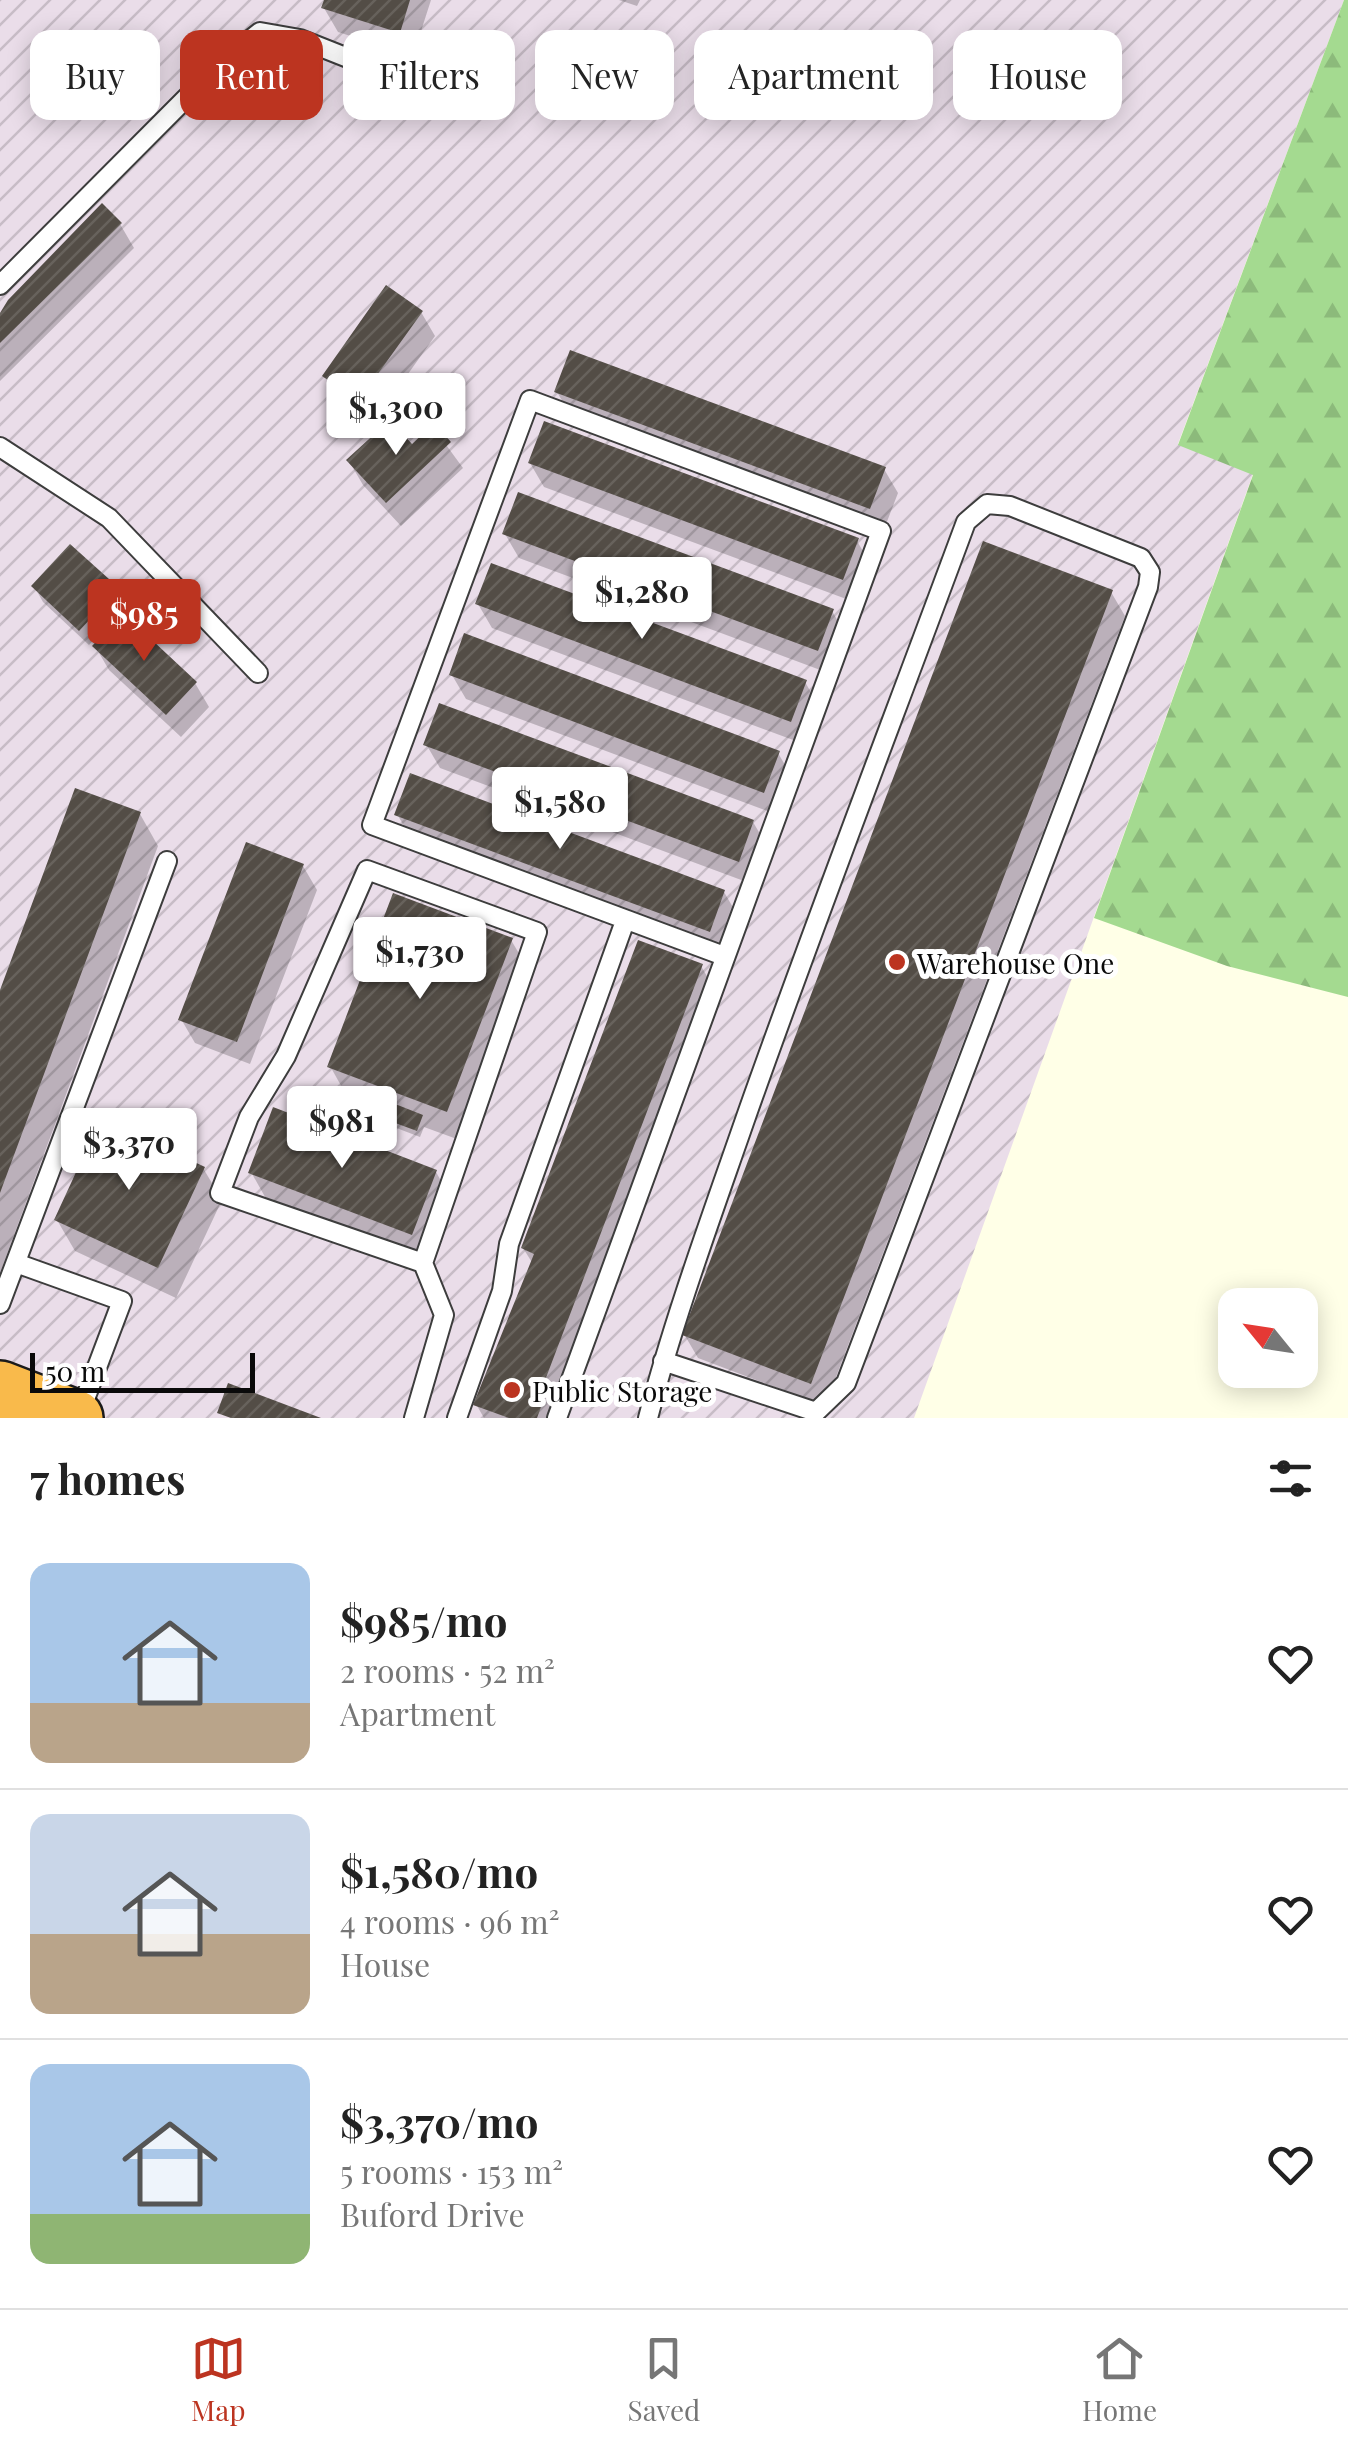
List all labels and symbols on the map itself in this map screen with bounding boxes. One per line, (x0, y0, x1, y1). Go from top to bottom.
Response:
pin: $1,300 (315, 373, 477, 458)
pin: $1,280 (561, 557, 723, 642)
pin: $985 (85, 579, 203, 664)
pin: $1,580 (479, 767, 641, 852)
pin: $1,730 (339, 917, 501, 1002)
place label: Warehouse One (916, 944, 1114, 981)
marker: Warehouse One (886, 951, 908, 973)
pin: $981 (283, 1086, 401, 1171)
pin: $3,370 (48, 1108, 210, 1193)
north arrow (1218, 1288, 1318, 1388)
scale bar (30, 1348, 255, 1392)
place label: Public Storage (532, 1372, 712, 1409)
marker: Public Storage (501, 1379, 523, 1401)

